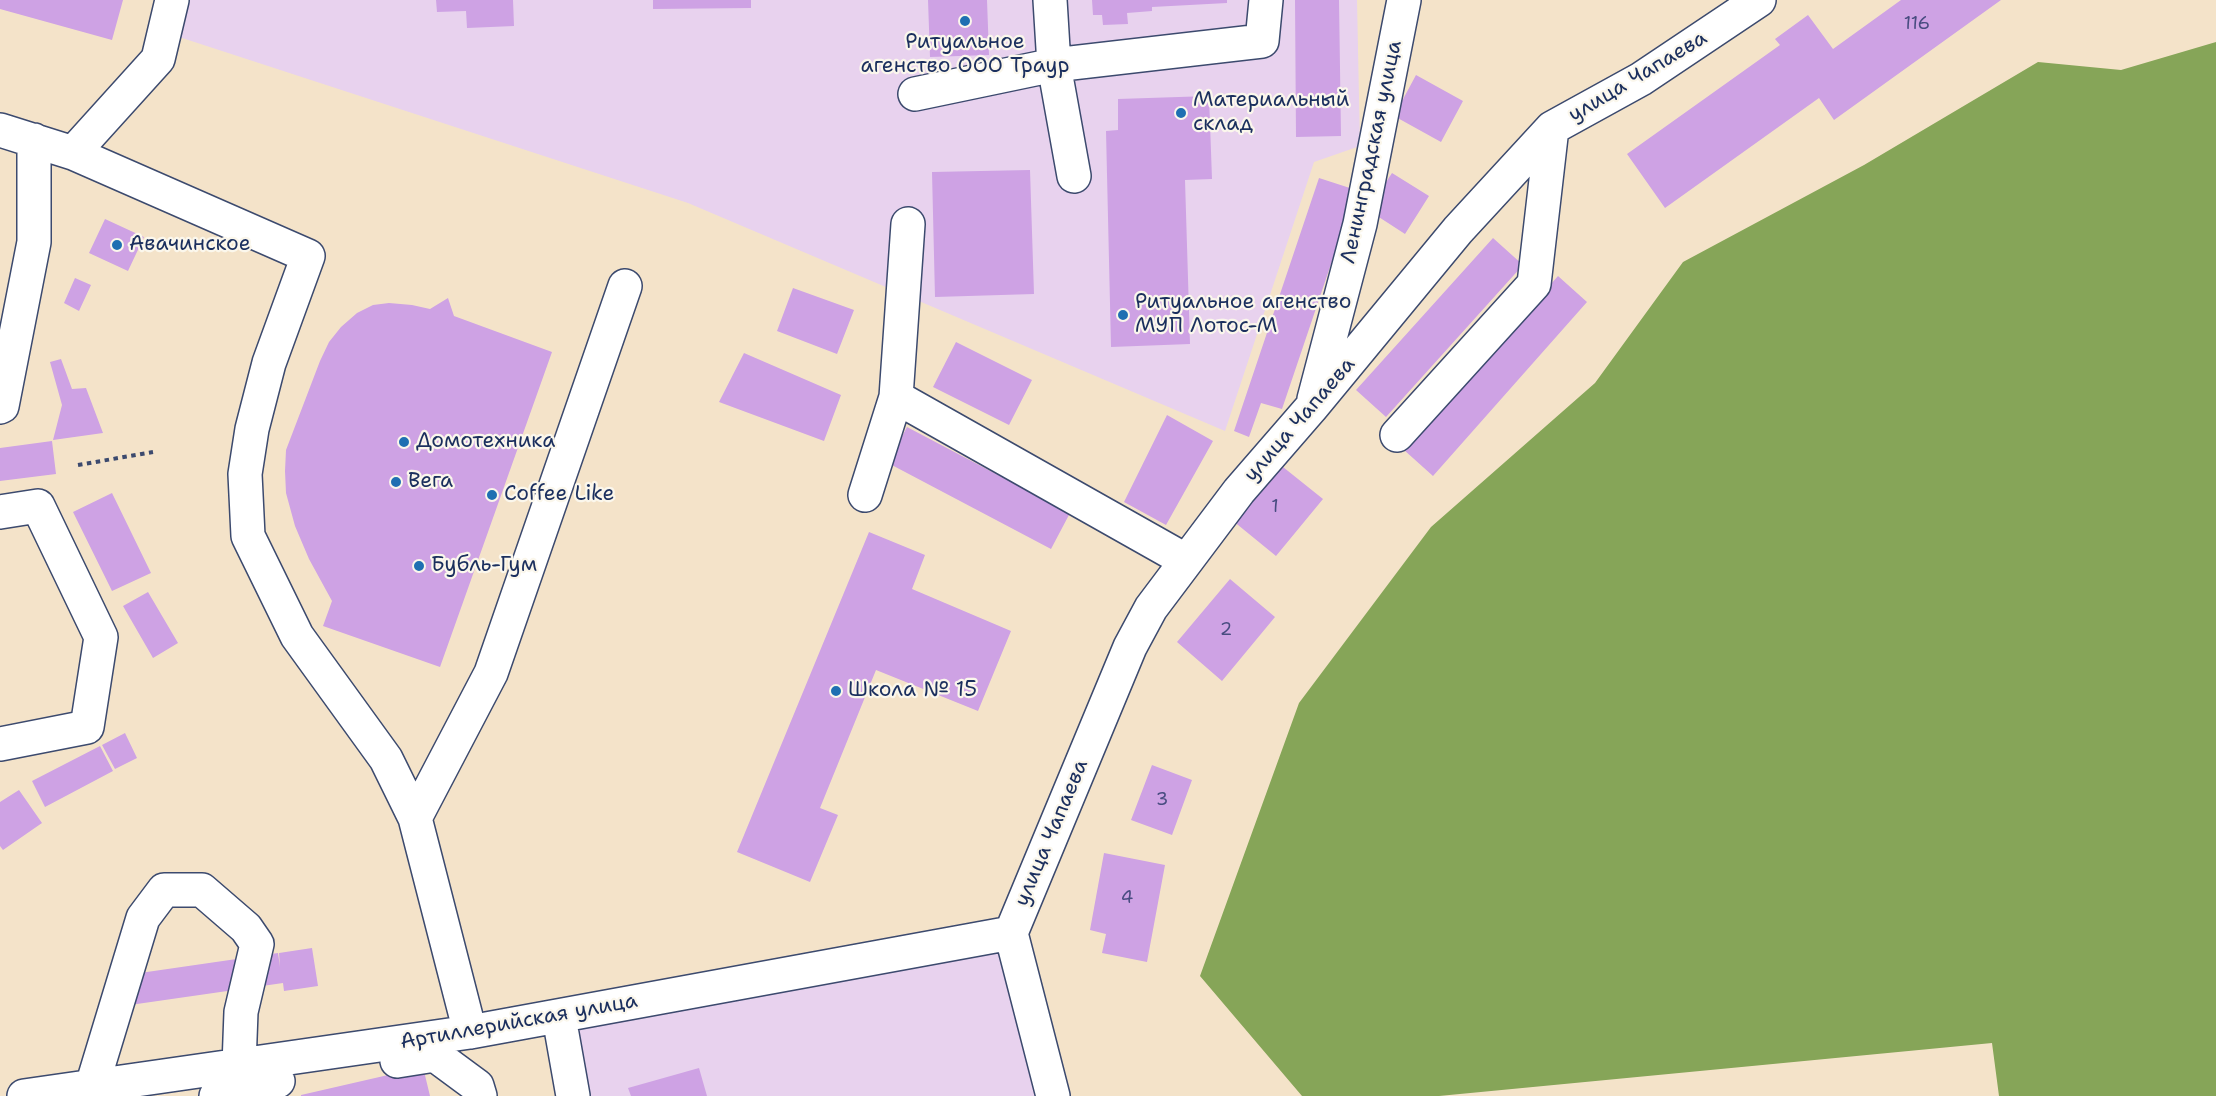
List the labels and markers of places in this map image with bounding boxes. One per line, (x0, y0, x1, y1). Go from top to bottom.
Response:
marker: Ритуальное агенство ООО Траур (958, 14, 972, 28)
place label: Ритуальное агенство ООО Траур (861, 30, 1069, 80)
place label: Материальный склад (1193, 88, 1350, 138)
marker: Материальный склад (1174, 106, 1188, 120)
place label: Авачинское (129, 232, 251, 258)
marker: Авачинское (110, 238, 124, 252)
place label: Ритуальное агенство МУП Лотос-М (1135, 290, 1351, 340)
marker: Ритуальное агенство МУП Лотос-М (1116, 308, 1130, 322)
place label: Домотехника (416, 429, 555, 455)
marker: Домотехника (397, 435, 411, 449)
place label: Вега (408, 469, 453, 495)
marker: Вега (389, 475, 403, 489)
place label: Coffee Like (504, 482, 614, 508)
marker: Coffee Like (485, 488, 499, 502)
place label: Бубль-Гум (431, 553, 537, 579)
marker: Бубль-Гум (412, 559, 426, 573)
place label: Школа № 15 (848, 678, 977, 704)
marker: Школа № 15 (829, 684, 843, 698)

